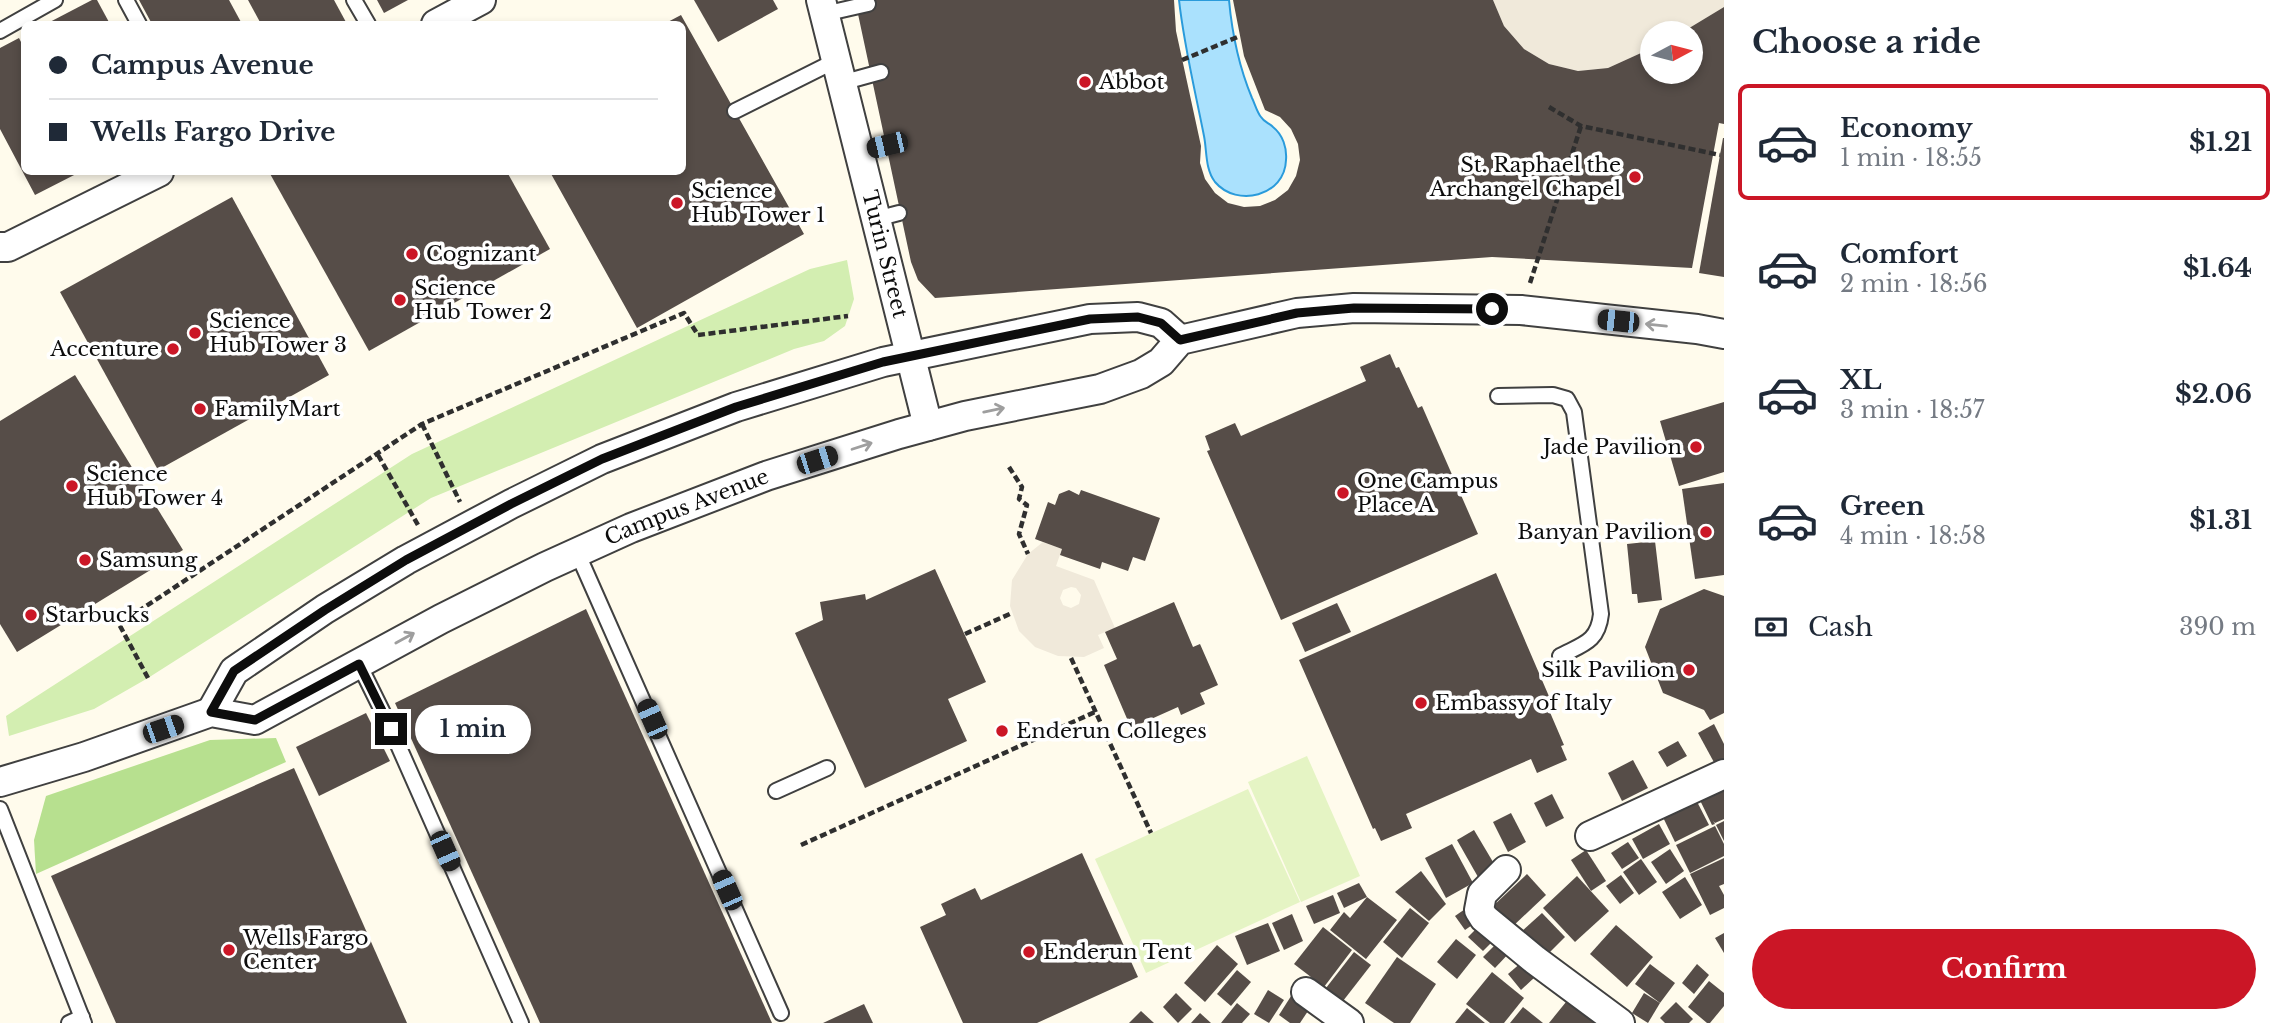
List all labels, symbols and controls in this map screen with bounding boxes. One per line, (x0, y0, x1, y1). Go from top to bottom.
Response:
north arrow (1640, 21, 1703, 84)
map controls (1640, 21, 1703, 84)
text: Choose a ride (1752, 22, 1981, 62)
text: Campus Avenue (91, 49, 314, 81)
place label: Abbot (1098, 69, 1164, 95)
marker: Abbot (1077, 74, 1093, 90)
icon: car (1756, 111, 1819, 174)
text: Economy (1840, 112, 1973, 144)
text: Wells Fargo Drive (91, 116, 335, 148)
text: $1.21 (2189, 126, 2252, 158)
car (865, 130, 910, 160)
text: 1 min · 18:55 (1840, 144, 1982, 172)
place label: St. Raphael the Archangel Chapel (1429, 152, 1621, 202)
marker: St. Raphael the Archangel Chapel (1627, 169, 1643, 185)
place label: Science Hub Tower 1 (691, 178, 825, 228)
street label: Turin Street (856, 188, 913, 321)
marker: Science Hub Tower 1 (669, 195, 685, 211)
icon: car (1756, 237, 1819, 300)
text: Comfort (1840, 238, 1958, 270)
place label: Cognizant (426, 241, 537, 267)
marker: Cognizant (404, 246, 420, 262)
text: $1.64 (2183, 252, 2252, 284)
text: 2 min · 18:56 (1840, 270, 1988, 298)
place label: Science Hub Tower 2 (414, 275, 552, 325)
marker: Science Hub Tower 2 (392, 292, 408, 308)
route start (1476, 293, 1508, 325)
place label: Science Hub Tower 3 (209, 308, 347, 358)
car (1597, 308, 1640, 334)
one-way arrow (1646, 318, 1668, 331)
marker: Science Hub Tower 3 (187, 325, 203, 341)
place label: Accenture (49, 336, 159, 362)
marker: Accenture (165, 341, 181, 357)
icon: car (1756, 363, 1819, 426)
text: XL (1840, 364, 1882, 396)
text: $2.06 (2175, 378, 2252, 410)
place label: FamilyMart (214, 396, 341, 422)
text: 3 min · 18:57 (1840, 396, 1984, 424)
marker: FamilyMart (192, 401, 208, 417)
one-way arrow (982, 403, 1005, 417)
place label: Jade Pavilion (1540, 434, 1682, 460)
one-way arrow (850, 438, 872, 451)
marker: Jade Pavilion (1688, 439, 1704, 455)
car (794, 444, 841, 476)
place label: Science Hub Tower 4 (86, 461, 223, 511)
street label: Campus Avenue (601, 463, 772, 551)
place label: One Campus Place A (1357, 468, 1498, 518)
marker: Science Hub Tower 4 (64, 478, 80, 494)
marker: One Campus Place A (1335, 485, 1351, 501)
icon: car (1756, 489, 1819, 552)
text: Green (1840, 490, 1925, 522)
text: $1.31 (2189, 504, 2252, 536)
place label: Banyan Pavilion (1517, 519, 1692, 545)
text: 4 min · 18:58 (1840, 522, 1986, 550)
marker: Banyan Pavilion (1698, 524, 1714, 540)
place label: Samsung (99, 547, 198, 573)
marker: Samsung (77, 552, 93, 568)
place label: Starbucks (45, 602, 150, 628)
marker: Starbucks (23, 607, 39, 623)
icon: cash (1752, 608, 1790, 646)
text: Cash (1808, 611, 1873, 643)
text: 390 m (2179, 613, 2256, 641)
one-way arrow (394, 631, 414, 645)
place label: Silk Pavilion (1541, 657, 1675, 683)
marker: Silk Pavilion (1681, 662, 1697, 678)
place label: Embassy of Italy (1435, 690, 1613, 716)
marker: Embassy of Italy (1413, 695, 1429, 711)
car (634, 696, 671, 742)
callout: 1 min (416, 704, 531, 754)
car (140, 712, 187, 746)
route end (375, 713, 407, 745)
text: 1 min (440, 715, 506, 743)
place label: Enderun Colleges (1016, 718, 1207, 744)
marker: Enderun Colleges (994, 723, 1010, 739)
car (427, 828, 464, 874)
car (709, 867, 746, 913)
place label: Wells Fargo Center (242, 925, 369, 975)
button: Confirm (1752, 929, 2256, 1009)
place label: Enderun Tent (1043, 939, 1192, 965)
marker: Wells Fargo Center (221, 942, 237, 958)
marker: Enderun Tent (1021, 944, 1037, 960)

